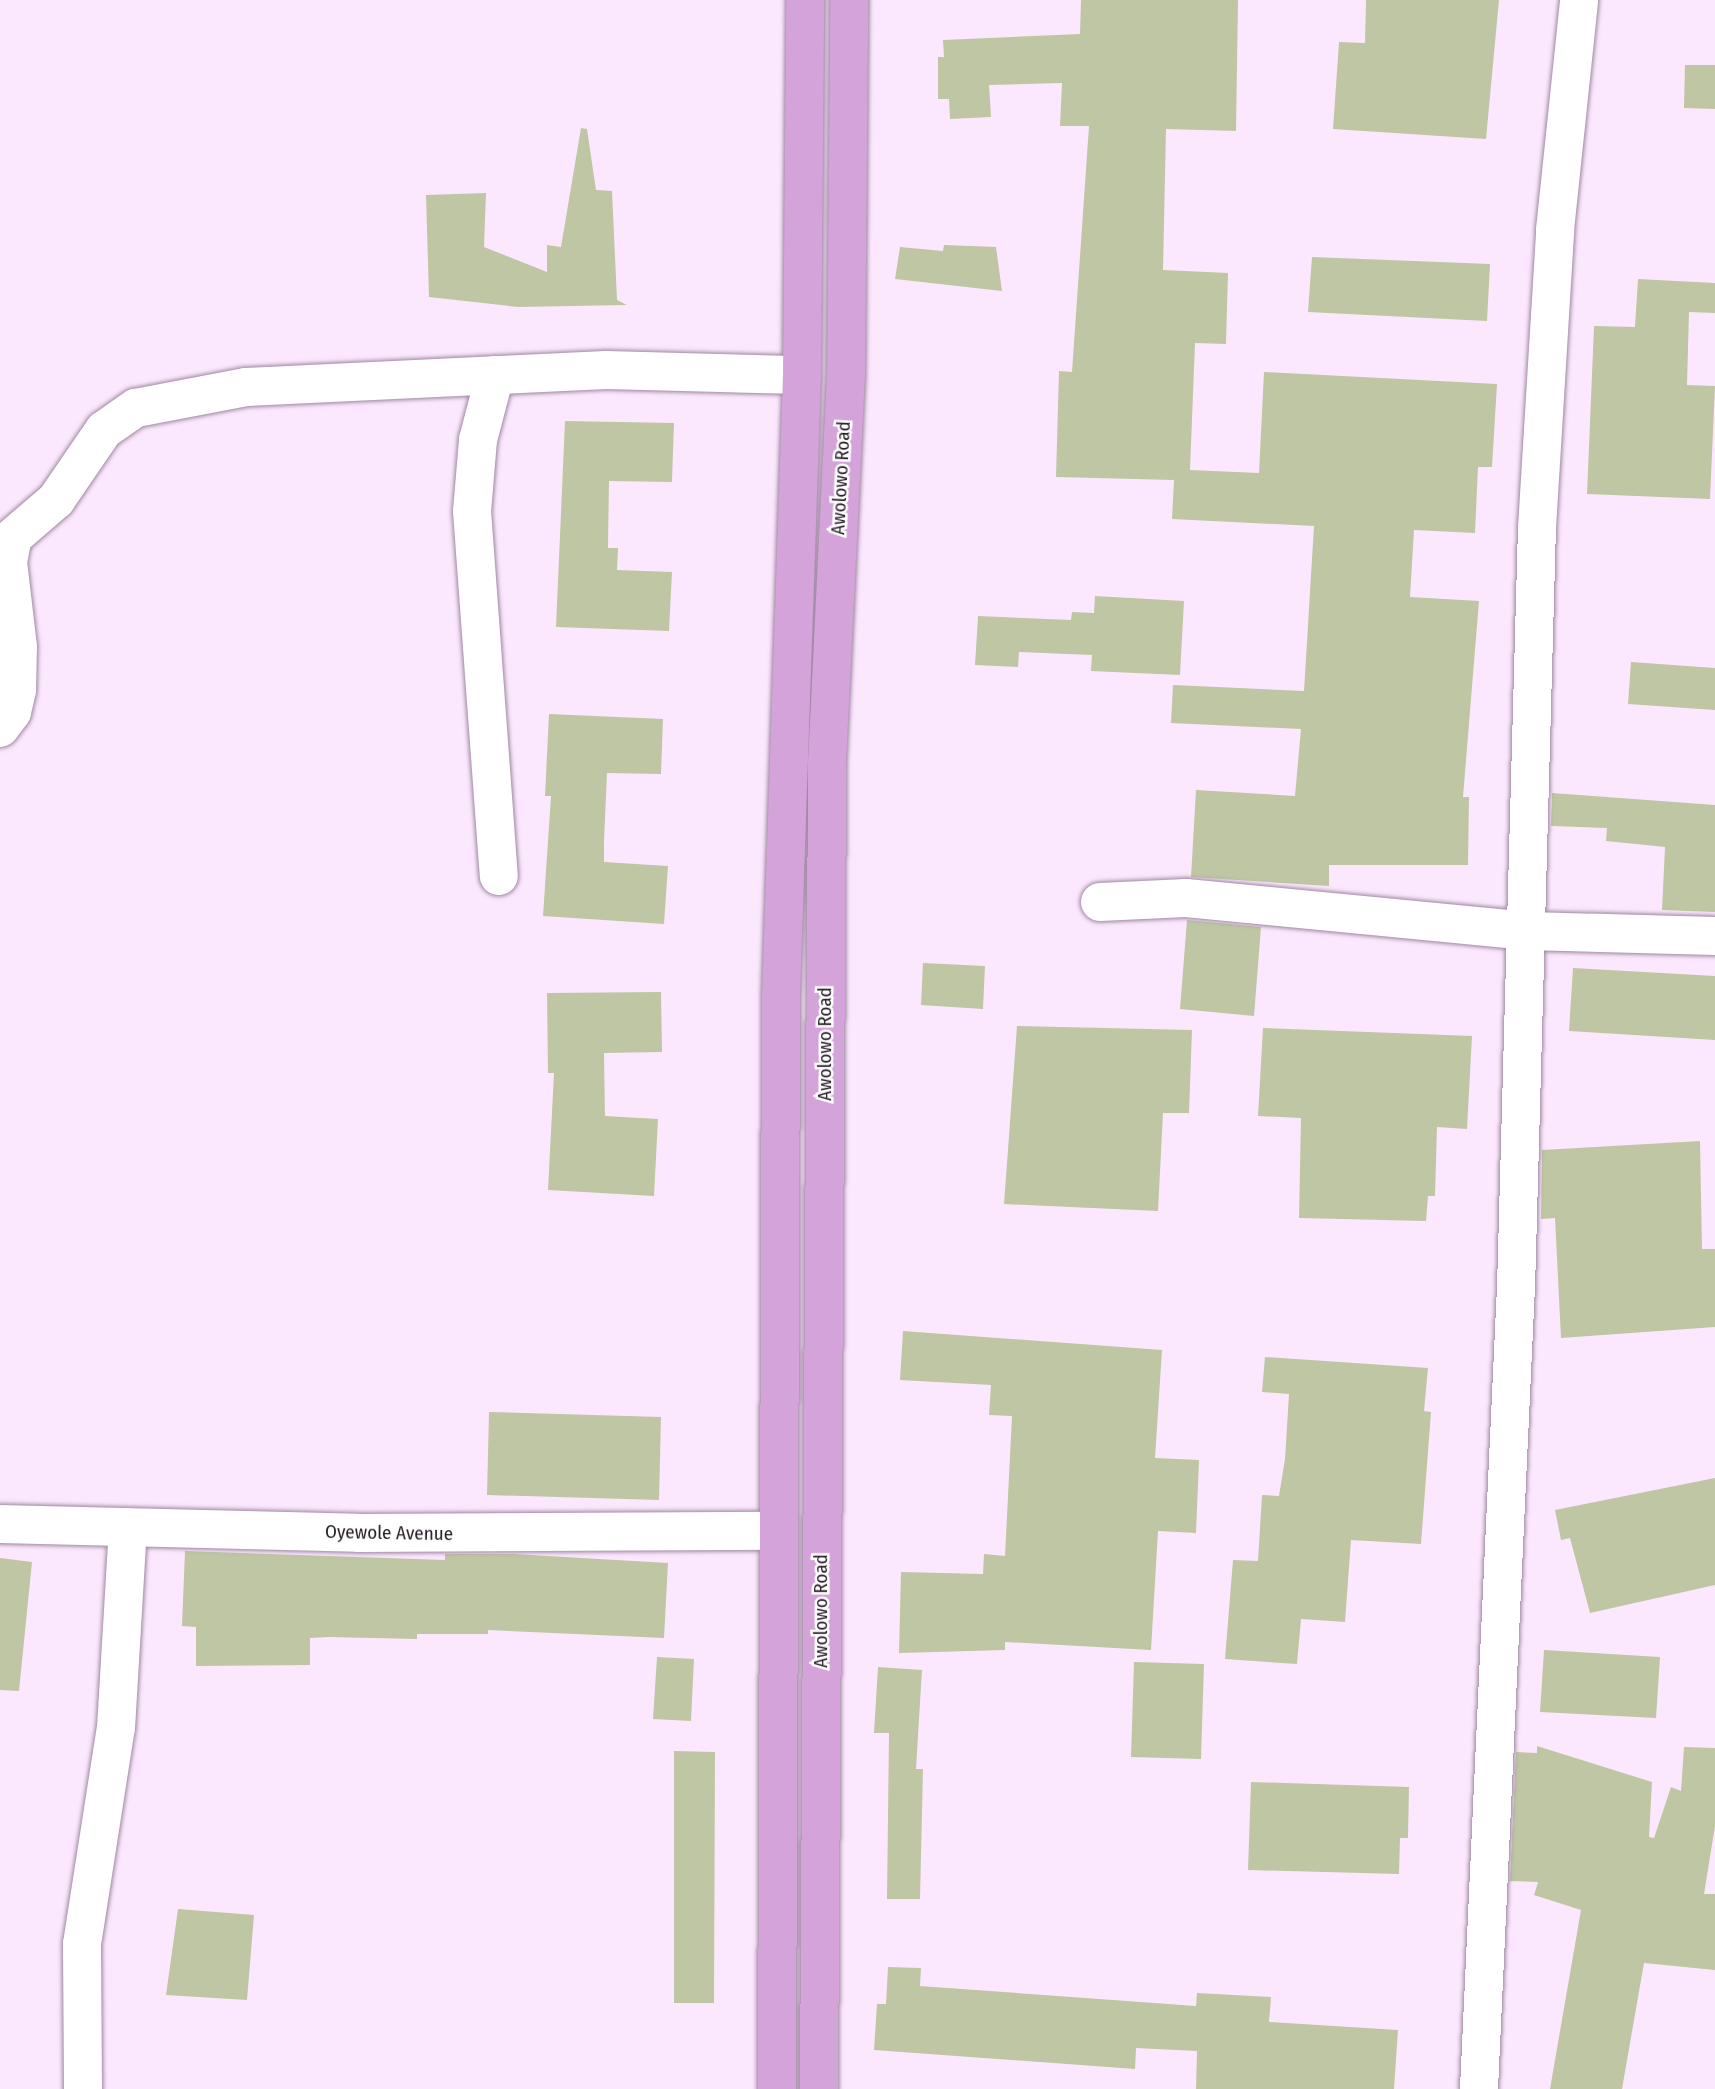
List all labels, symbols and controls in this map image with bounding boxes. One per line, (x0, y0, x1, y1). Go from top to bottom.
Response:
street label: Awolowo Road (827, 421, 855, 535)
street label: Awolowo Road (814, 987, 836, 1101)
street label: Oyewole Avenue (325, 1520, 453, 1546)
street label: Awolowo Road (810, 1554, 832, 1668)

